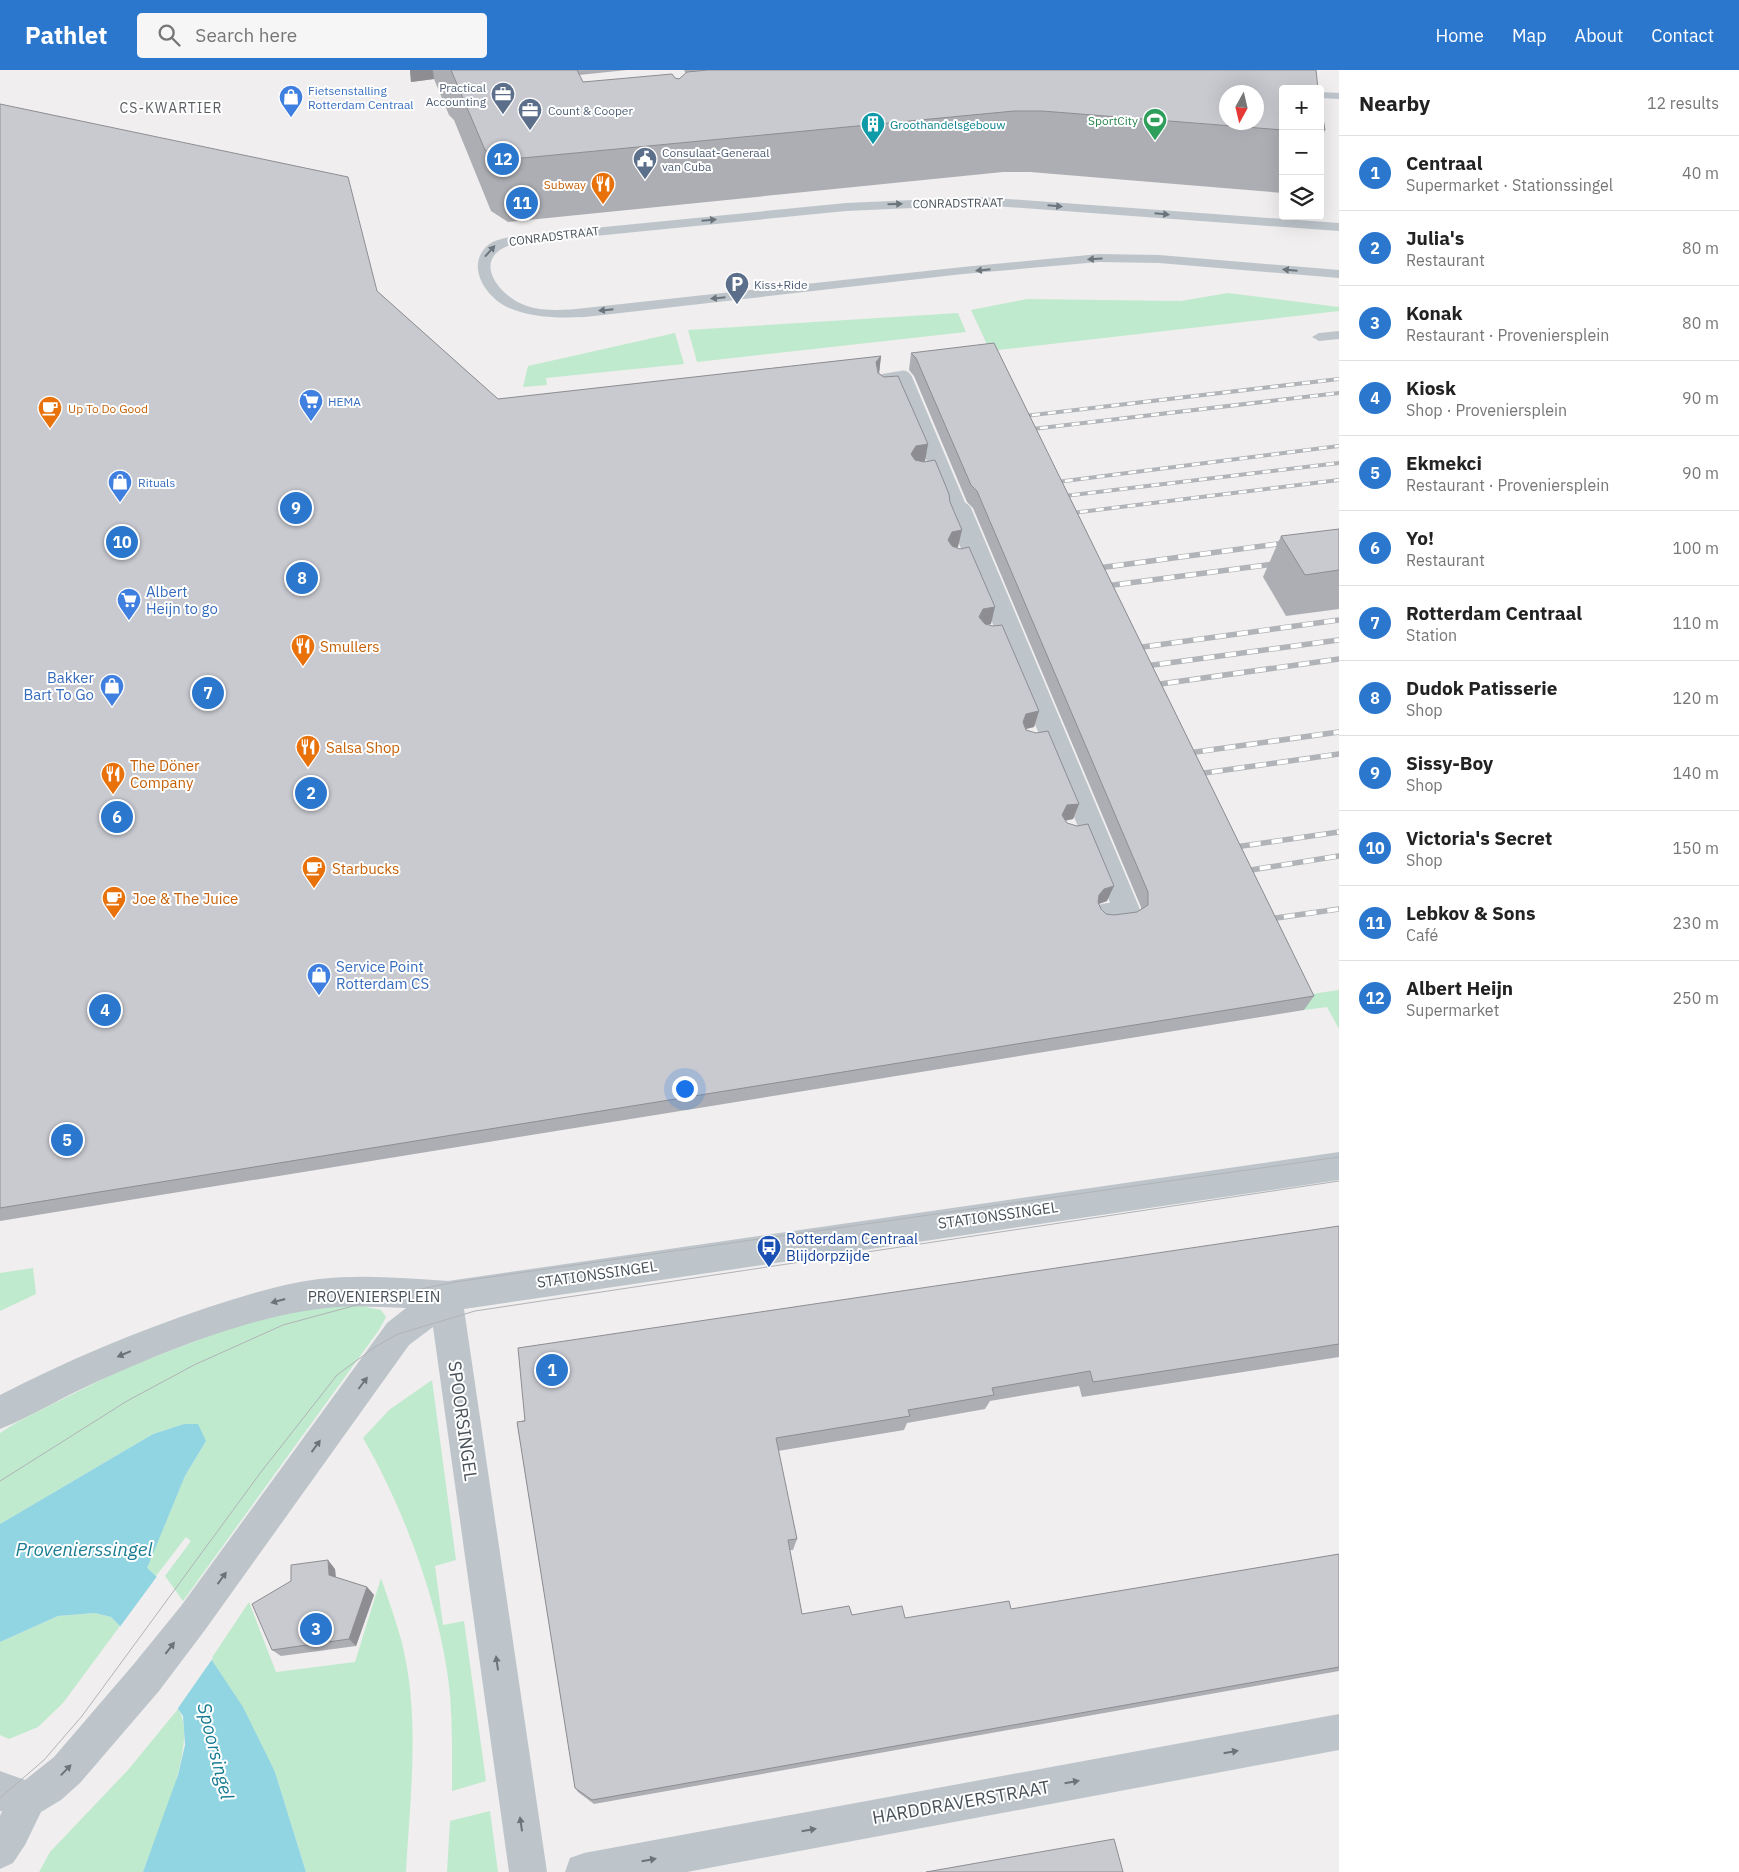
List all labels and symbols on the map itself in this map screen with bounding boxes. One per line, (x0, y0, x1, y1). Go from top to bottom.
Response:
place label: Practical Accounting (426, 80, 487, 109)
office icon: Practical Accounting (490, 81, 516, 115)
place label: Fietsenstalling Rotterdam Centraal (308, 83, 414, 112)
shop icon: Fietsenstalling Rotterdam Centraal (278, 84, 304, 118)
north arrow (1219, 85, 1264, 130)
office icon: Count & Cooper (517, 97, 543, 131)
district label: CS-KWARTIER (120, 99, 222, 117)
place label: Count & Cooper (548, 103, 633, 118)
sports icon: SportCity (1142, 107, 1168, 141)
building icon: Groothandelsgebouw (860, 111, 886, 145)
place label: SportCity (1088, 113, 1138, 128)
place label: Groothandelsgebouw (890, 117, 1005, 132)
pin: 12 (487, 140, 519, 178)
place label: Consulaat-Generaal van Cuba (662, 145, 769, 174)
public building icon: Consulaat-Generaal van Cuba (632, 146, 658, 180)
restaurant icon: Subway (590, 171, 616, 205)
place label: Subway (544, 177, 586, 192)
pin: 11 (506, 184, 538, 222)
street label: CONRADSTRAAT (913, 195, 1004, 211)
one-way arrow (887, 200, 903, 208)
one-way arrow (1047, 202, 1063, 210)
one-way arrow (1154, 210, 1170, 218)
one-way arrow (701, 215, 717, 223)
street label: CONRADSTRAAT (508, 223, 600, 249)
one-way arrow (485, 245, 496, 257)
one-way arrow (1087, 255, 1103, 263)
one-way arrow (975, 266, 991, 274)
one-way arrow (1282, 266, 1298, 274)
parking icon: Kiss+Ride (724, 271, 750, 305)
place label: Kiss+Ride (754, 277, 808, 292)
one-way arrow (709, 294, 725, 302)
one-way arrow (597, 306, 613, 314)
supermarket icon: HEMA (298, 388, 324, 422)
place label: HEMA (328, 394, 361, 409)
cafe icon: Up To Do Good (37, 395, 63, 429)
place label: Up To Do Good (68, 401, 148, 416)
shop icon: Rituals (107, 469, 133, 503)
place label: Rituals (138, 475, 175, 490)
pin: 9 (280, 489, 312, 527)
pin: 10 (106, 523, 138, 561)
pin: 8 (286, 559, 318, 597)
place label: Albert Heijn to go (146, 582, 218, 618)
supermarket icon: Albert Heijn to go (116, 587, 142, 621)
restaurant icon: Smullers (290, 633, 316, 667)
place label: Smullers (320, 637, 379, 656)
place label: Bakker Bart To Go (23, 668, 94, 704)
shop icon: Bakker Bart To Go (99, 673, 125, 707)
pin: 7 (192, 674, 224, 712)
restaurant icon: Salsa Shop (295, 734, 321, 768)
place label: Salsa Shop (326, 738, 400, 757)
place label: The Döner Company (130, 756, 200, 792)
restaurant icon: The Döner Company (100, 761, 126, 795)
pin: 2 (295, 774, 327, 812)
pin: 6 (101, 798, 133, 836)
cafe icon: Starbucks (301, 855, 327, 889)
place label: Starbucks (332, 859, 399, 878)
cafe icon: Joe & The Juice (101, 885, 127, 919)
place label: Joe & The Juice (132, 889, 238, 908)
place label: Service Point Rotterdam CS (336, 957, 429, 993)
shop icon: Service Point Rotterdam CS (306, 962, 332, 996)
pin: 4 (89, 991, 121, 1029)
your location (672, 1076, 698, 1102)
pin: 5 (51, 1121, 83, 1159)
street label: STATIONSSINGEL (937, 1197, 1060, 1233)
place label: Rotterdam Centraal Blijdorpzijde (786, 1229, 918, 1265)
bus stop icon: Rotterdam Centraal Blijdorpzijde (756, 1234, 782, 1268)
street label: STATIONSSINGEL (536, 1256, 659, 1292)
street label: PROVENIERSPLEIN (308, 1287, 440, 1306)
one-way arrow (270, 1297, 285, 1305)
one-way arrow (116, 1350, 131, 1358)
pin: 1 (536, 1351, 568, 1389)
street label: SPOORSINGEL (443, 1360, 483, 1482)
one-way arrow (358, 1376, 368, 1390)
one-way arrow (311, 1440, 322, 1453)
water label: Provenierssingel (16, 1537, 152, 1561)
one-way arrow (217, 1571, 227, 1585)
pin: 3 (300, 1610, 332, 1648)
one-way arrow (164, 1642, 175, 1655)
one-way arrow (493, 1655, 501, 1671)
water label: Spoorsingel (192, 1700, 240, 1802)
one-way arrow (1224, 1748, 1240, 1756)
one-way arrow (60, 1764, 72, 1776)
street label: HARDDRAVERSTRAAT (870, 1775, 1052, 1829)
one-way arrow (1064, 1777, 1080, 1785)
one-way arrow (516, 1815, 524, 1831)
one-way arrow (801, 1826, 817, 1834)
one-way arrow (641, 1856, 656, 1864)

